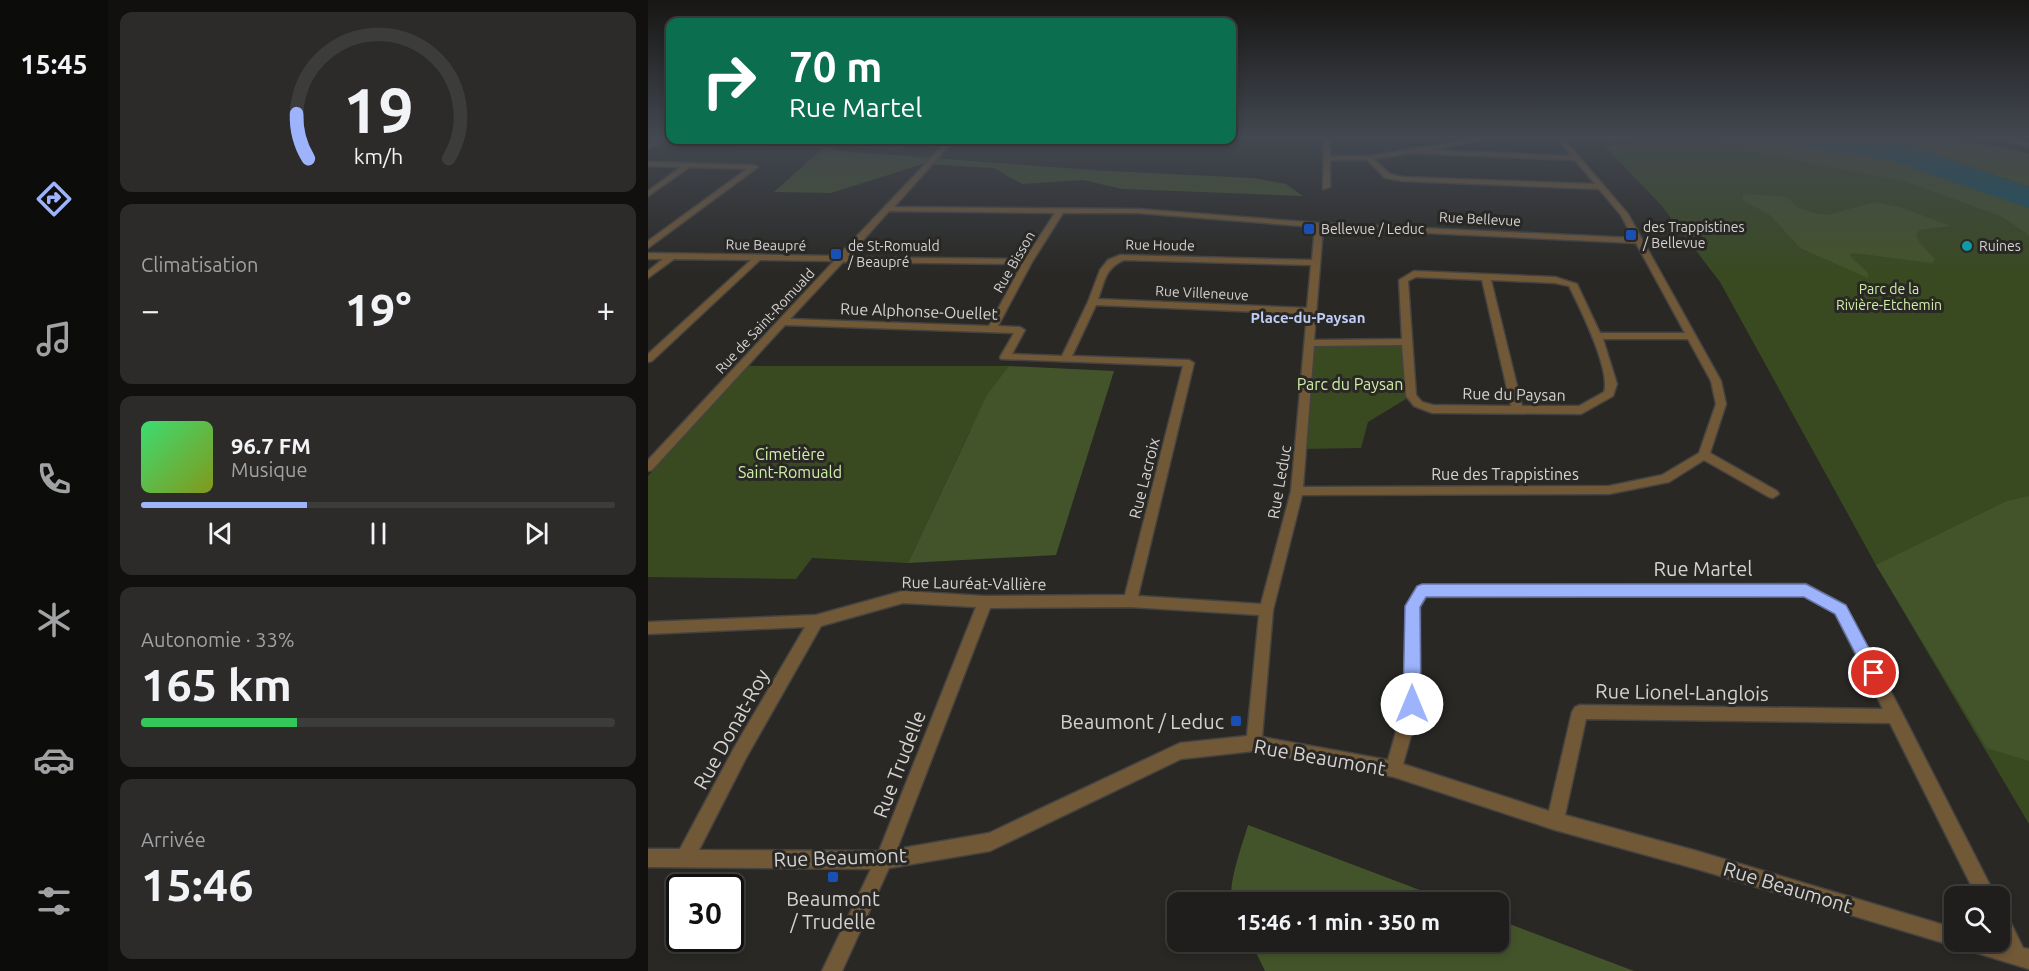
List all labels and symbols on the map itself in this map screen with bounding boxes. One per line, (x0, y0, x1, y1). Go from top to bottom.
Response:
street label: Rue Bellevue (1439, 209, 1521, 229)
place label: des Trappistines / Bellevue (1642, 219, 1745, 251)
place label: Bellevue / Leduc (1321, 221, 1425, 237)
marker: Bellevue / Leduc (1302, 222, 1316, 236)
street label: Rue Bisson (990, 228, 1038, 296)
marker: des Trappistines / Bellevue (1624, 228, 1638, 242)
street label: Rue Beaupré (726, 236, 806, 254)
street label: Rue Houde (1125, 236, 1195, 254)
place label: de St-Romuald / Beaupré (847, 238, 940, 270)
place label: Ruines (1979, 238, 2021, 254)
marker: Ruines (1960, 239, 1974, 253)
marker: de St-Romuald / Beaupré (829, 247, 843, 261)
street label: Rue de Saint-Romuald (712, 265, 818, 377)
park label: Parc de la Rivière-Etchemin (1836, 281, 1942, 313)
street label: Rue Villeneuve (1155, 283, 1249, 303)
street label: Rue Alphonse-Ouellet (840, 299, 999, 323)
district label: Place-du-Paysan (1251, 309, 1365, 326)
park label: Parc du Paysan (1297, 375, 1403, 393)
street label: Rue du Paysan (1462, 384, 1566, 404)
street label: Rue Lacroix (1125, 436, 1163, 520)
street label: Rue Leduc (1264, 443, 1294, 520)
park label: Cimetière Saint-Romuald (738, 445, 842, 481)
street label: Rue des Trappistines (1431, 465, 1579, 483)
street label: Rue Martel (1654, 557, 1752, 580)
street label: Rue Lauréat-Vallière (901, 573, 1047, 593)
pin (1848, 647, 1899, 698)
street label: Rue Donat-Roy (688, 665, 774, 793)
position arrow (1380, 672, 1444, 736)
street label: Rue Lionel-Langlois (1595, 679, 1769, 705)
street label: Rue Trudelle (868, 707, 930, 821)
place label: Beaumont / Leduc (1060, 710, 1224, 733)
marker: Beaumont / Leduc (1229, 714, 1243, 728)
street label: Rue Beaumont (1252, 734, 1388, 780)
street label: Rue Beaumont (773, 843, 907, 871)
street label: Rue Beaumont (1721, 857, 1855, 918)
marker: Beaumont / Trudelle (826, 870, 840, 884)
speed limit sign: 30 (666, 874, 744, 952)
place label: Beaumont / Trudelle (786, 887, 880, 933)

